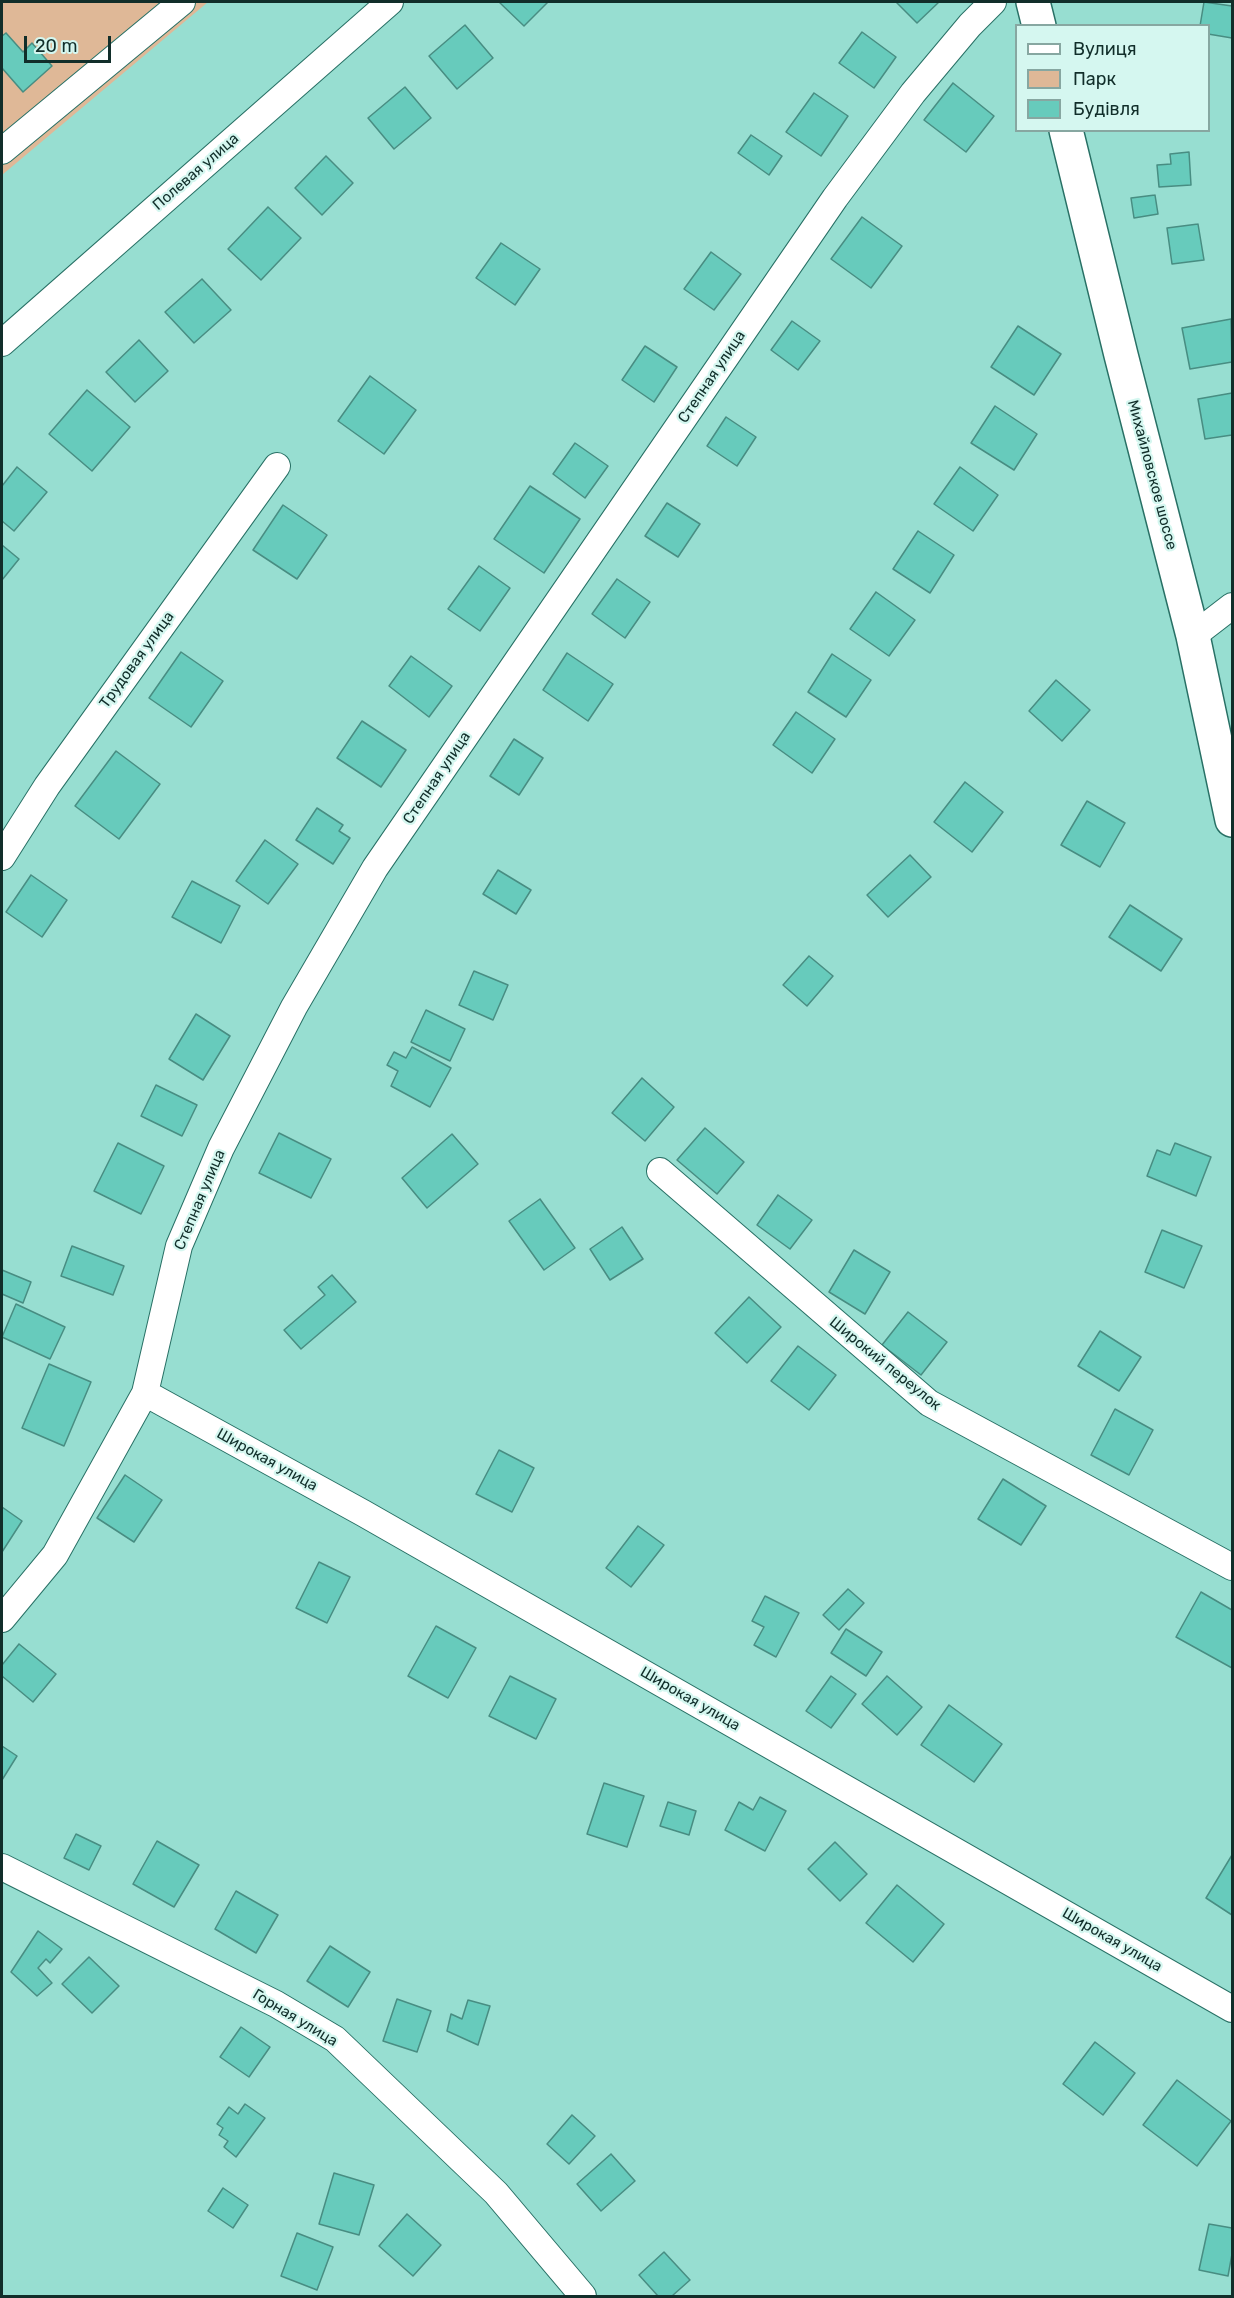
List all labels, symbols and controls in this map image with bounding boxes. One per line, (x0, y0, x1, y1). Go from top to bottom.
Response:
scale bar (27, 24, 114, 62)
legend (1015, 24, 1210, 132)
text: 20 m (35, 35, 77, 57)
text: Вулиця (1073, 38, 1137, 60)
text: Парк (1073, 68, 1116, 90)
text: Будівля (1073, 98, 1140, 120)
street label: Полевая улица (149, 130, 243, 214)
street label: Степная улица (675, 327, 749, 427)
street label: Михайловское шоссе (1123, 398, 1181, 552)
street label: Трудовая улица (96, 608, 178, 712)
street label: Степная улица (400, 728, 474, 828)
street label: Степная улица (171, 1147, 229, 1253)
street label: Широкий переулок (826, 1313, 944, 1415)
street label: Широкая улица (213, 1425, 321, 1495)
street label: Широкая улица (637, 1663, 743, 1735)
street label: Широкая улица (1059, 1904, 1165, 1976)
street label: Горная улица (249, 1986, 341, 2050)

